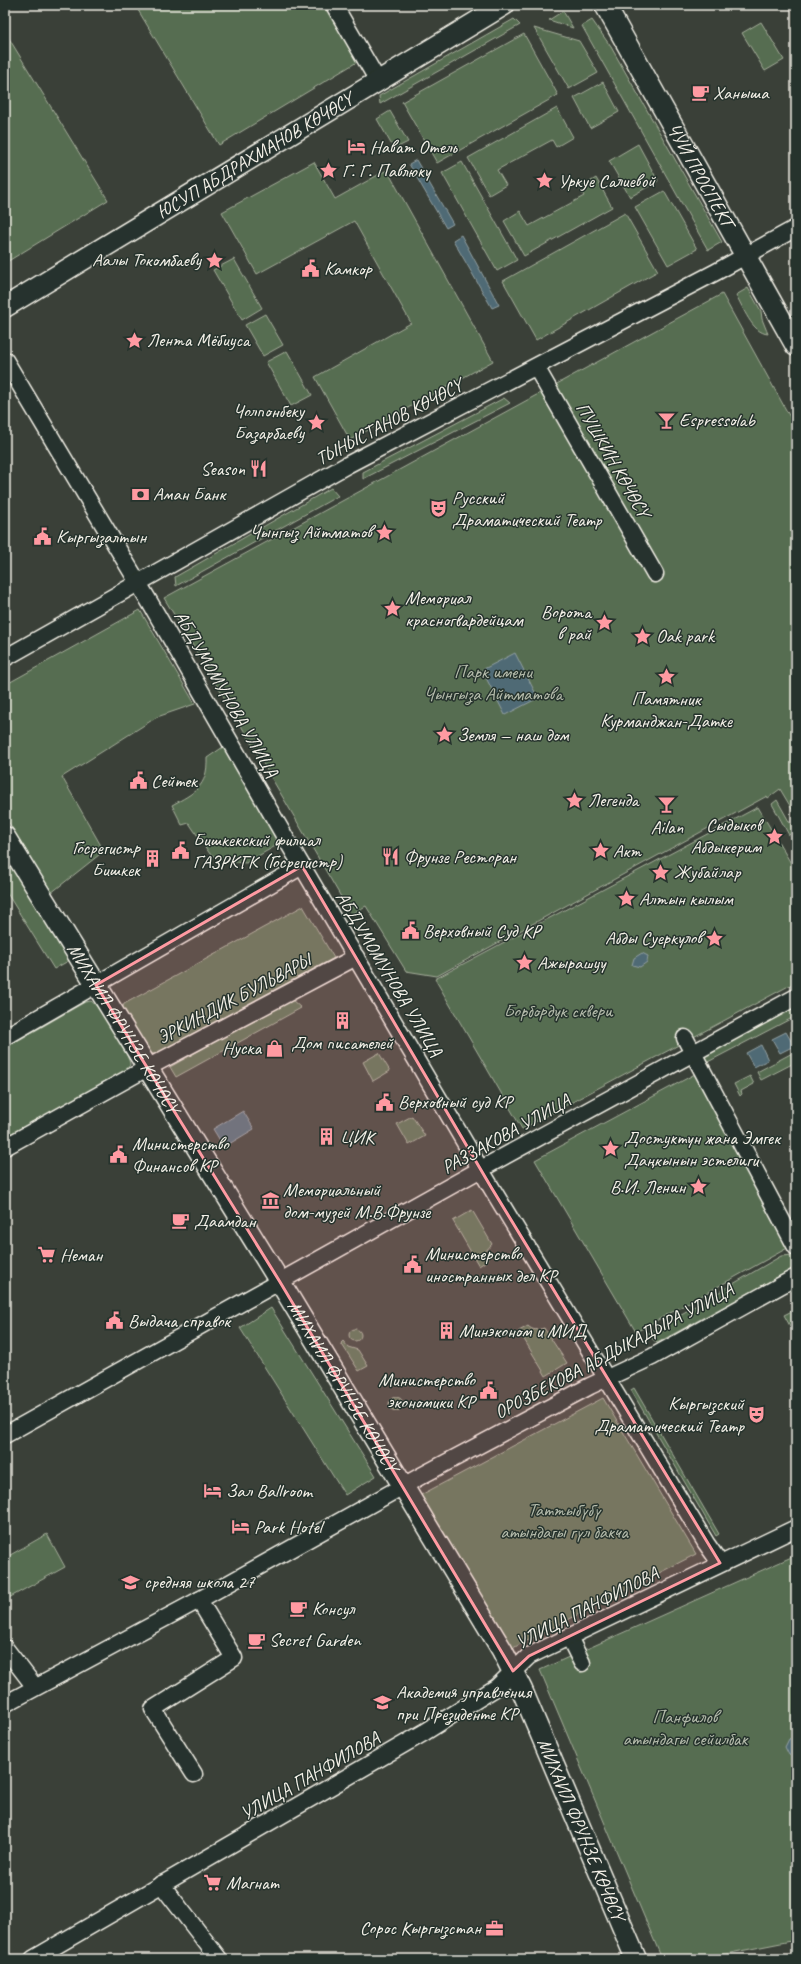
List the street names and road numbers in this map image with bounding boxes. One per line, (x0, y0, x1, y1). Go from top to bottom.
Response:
street label: ЮСУП АБДРАХМАНОВ КӨЧӨСҮ (152, 85, 360, 224)
street label: ЧУЙ ПРОСПЕКТ (662, 119, 742, 236)
street label: ТЫНЫСТАНОВ КӨЧӨСҮ (312, 372, 469, 471)
street label: ПУШКИН КӨЧӨСҮ (570, 398, 657, 525)
street label: АБДУМОМУНОВА УЛИЦА (168, 606, 284, 782)
street label: АБДУМОМУНОВА УЛИЦА (330, 887, 448, 1061)
street label: МИХАИЛ ФРУНЗЕ КӨЧӨСҮ (62, 939, 187, 1121)
street label: ЭРКИНДИК БУЛЬВАРЫ (153, 947, 318, 1050)
street label: РАЗЗАКОВА УЛИЦА (437, 1088, 576, 1179)
street label: ОРОЗБЕКОВА АБДЫКАДЫРА УЛИЦА (490, 1277, 739, 1424)
street label: МИХАИЛ ФРУНЗЕ КӨЧӨСҮ (282, 1296, 406, 1479)
street label: УЛИЦА ПАНФИЛОВА (511, 1561, 664, 1654)
street label: УЛИЦА ПАНФИЛОВА (236, 1726, 385, 1826)
street label: МИХАИЛ ФРУНЗЕ КӨЧӨСҮ (532, 1735, 632, 1927)

